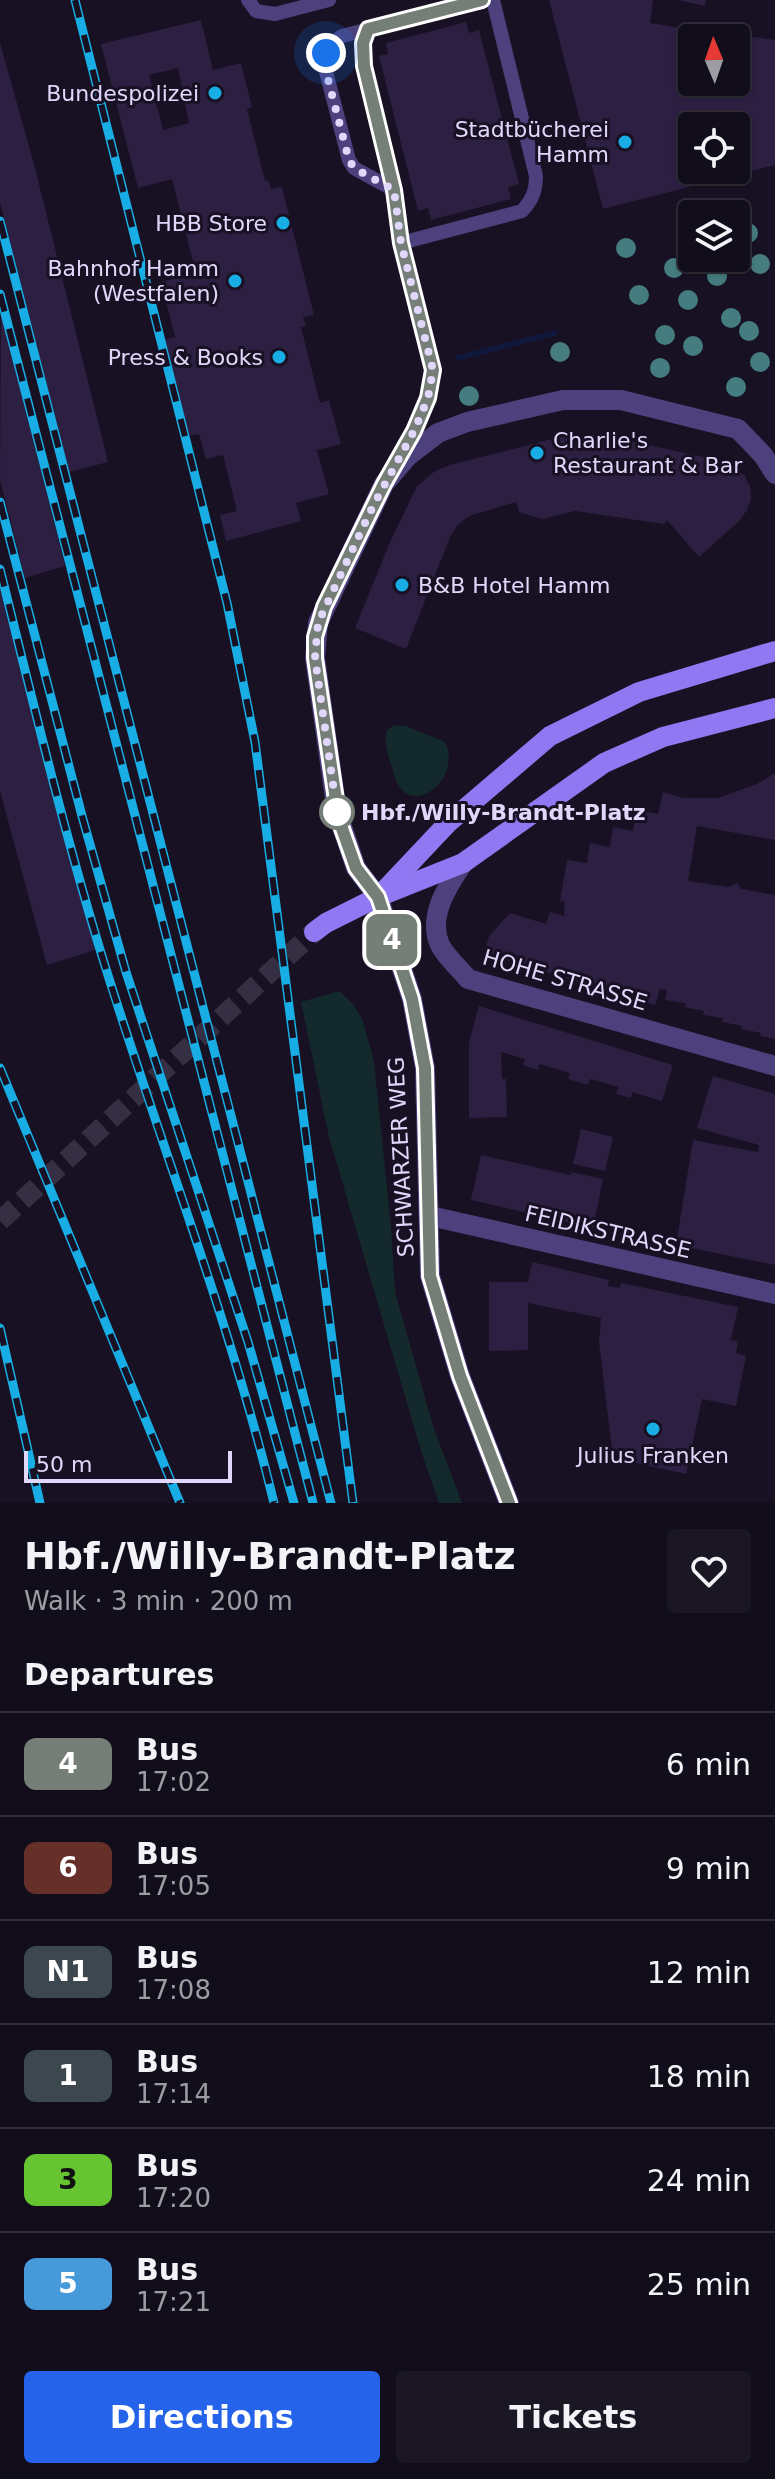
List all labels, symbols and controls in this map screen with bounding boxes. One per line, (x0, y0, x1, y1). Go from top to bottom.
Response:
north arrow (678, 24, 750, 96)
map controls (678, 24, 750, 272)
your location (306, 33, 346, 73)
place label: Bundespolizei (46, 81, 199, 106)
marker: Bundespolizei (206, 84, 224, 102)
button: locate (678, 112, 750, 184)
place label: Stadtbücherei Hamm (455, 117, 609, 167)
marker: Stadtbücherei Hamm (616, 133, 634, 151)
button: layers (678, 200, 750, 272)
place label: HBB Store (155, 211, 267, 236)
marker: HBB Store (274, 214, 292, 232)
place label: Bahnhof Hamm (Westfalen) (48, 256, 219, 306)
marker: Bahnhof Hamm (Westfalen) (226, 272, 244, 290)
place label: Press & Books (108, 345, 263, 370)
marker: Press & Books (270, 348, 288, 366)
place label: Charlie's Restaurant & Bar (553, 428, 743, 478)
marker: Charlie's Restaurant & Bar (528, 444, 546, 462)
place label: B&B Hotel Hamm (418, 573, 611, 598)
marker: B&B Hotel Hamm (393, 576, 411, 594)
marker: Hbf./Willy-Brandt-Platz (320, 795, 354, 829)
place label: Hbf./Willy-Brandt-Platz (361, 800, 646, 825)
line badge: 4 (366, 914, 418, 966)
text: 4 (382, 923, 402, 956)
street label: HOHE STRASSE (480, 945, 650, 1015)
street label: SCHWARZER WEG (383, 1056, 419, 1258)
street label: FEIDIKSTRASSE (523, 1201, 693, 1263)
marker: Julius Franken (644, 1420, 662, 1438)
place label: Julius Franken (575, 1443, 729, 1468)
scale bar (24, 1447, 232, 1483)
text: 50 m (36, 1452, 92, 1477)
button: heart (667, 1529, 751, 1613)
text: Hbf./Willy-Brandt-Platz (24, 1534, 516, 1578)
text: Walk · 3 min · 200 m (24, 1586, 293, 1616)
text: Departures (24, 1657, 214, 1692)
text: Bus (136, 1732, 198, 1767)
text: 4 (58, 1747, 78, 1780)
text: 6 min (666, 1747, 751, 1782)
text: 17:02 (136, 1767, 211, 1797)
text: Bus (136, 1836, 198, 1871)
text: 6 (58, 1851, 78, 1884)
text: 9 min (666, 1851, 751, 1886)
text: 17:05 (136, 1871, 211, 1901)
text: Bus (136, 1940, 198, 1975)
text: N1 (47, 1955, 89, 1988)
text: 12 min (647, 1955, 751, 1990)
text: 17:08 (136, 1975, 211, 2005)
text: Bus (136, 2044, 198, 2079)
text: 1 (58, 2059, 78, 2092)
text: 18 min (647, 2059, 751, 2094)
text: 17:14 (136, 2079, 211, 2109)
text: Bus (136, 2148, 198, 2183)
text: 3 (58, 2163, 78, 2196)
text: 24 min (647, 2163, 751, 2198)
text: 17:20 (136, 2183, 211, 2213)
text: Bus (136, 2252, 198, 2287)
text: 5 (58, 2267, 78, 2300)
text: 25 min (647, 2267, 751, 2302)
text: 17:21 (136, 2287, 211, 2317)
button: Directions (24, 2371, 380, 2463)
button: Tickets (396, 2371, 751, 2463)

